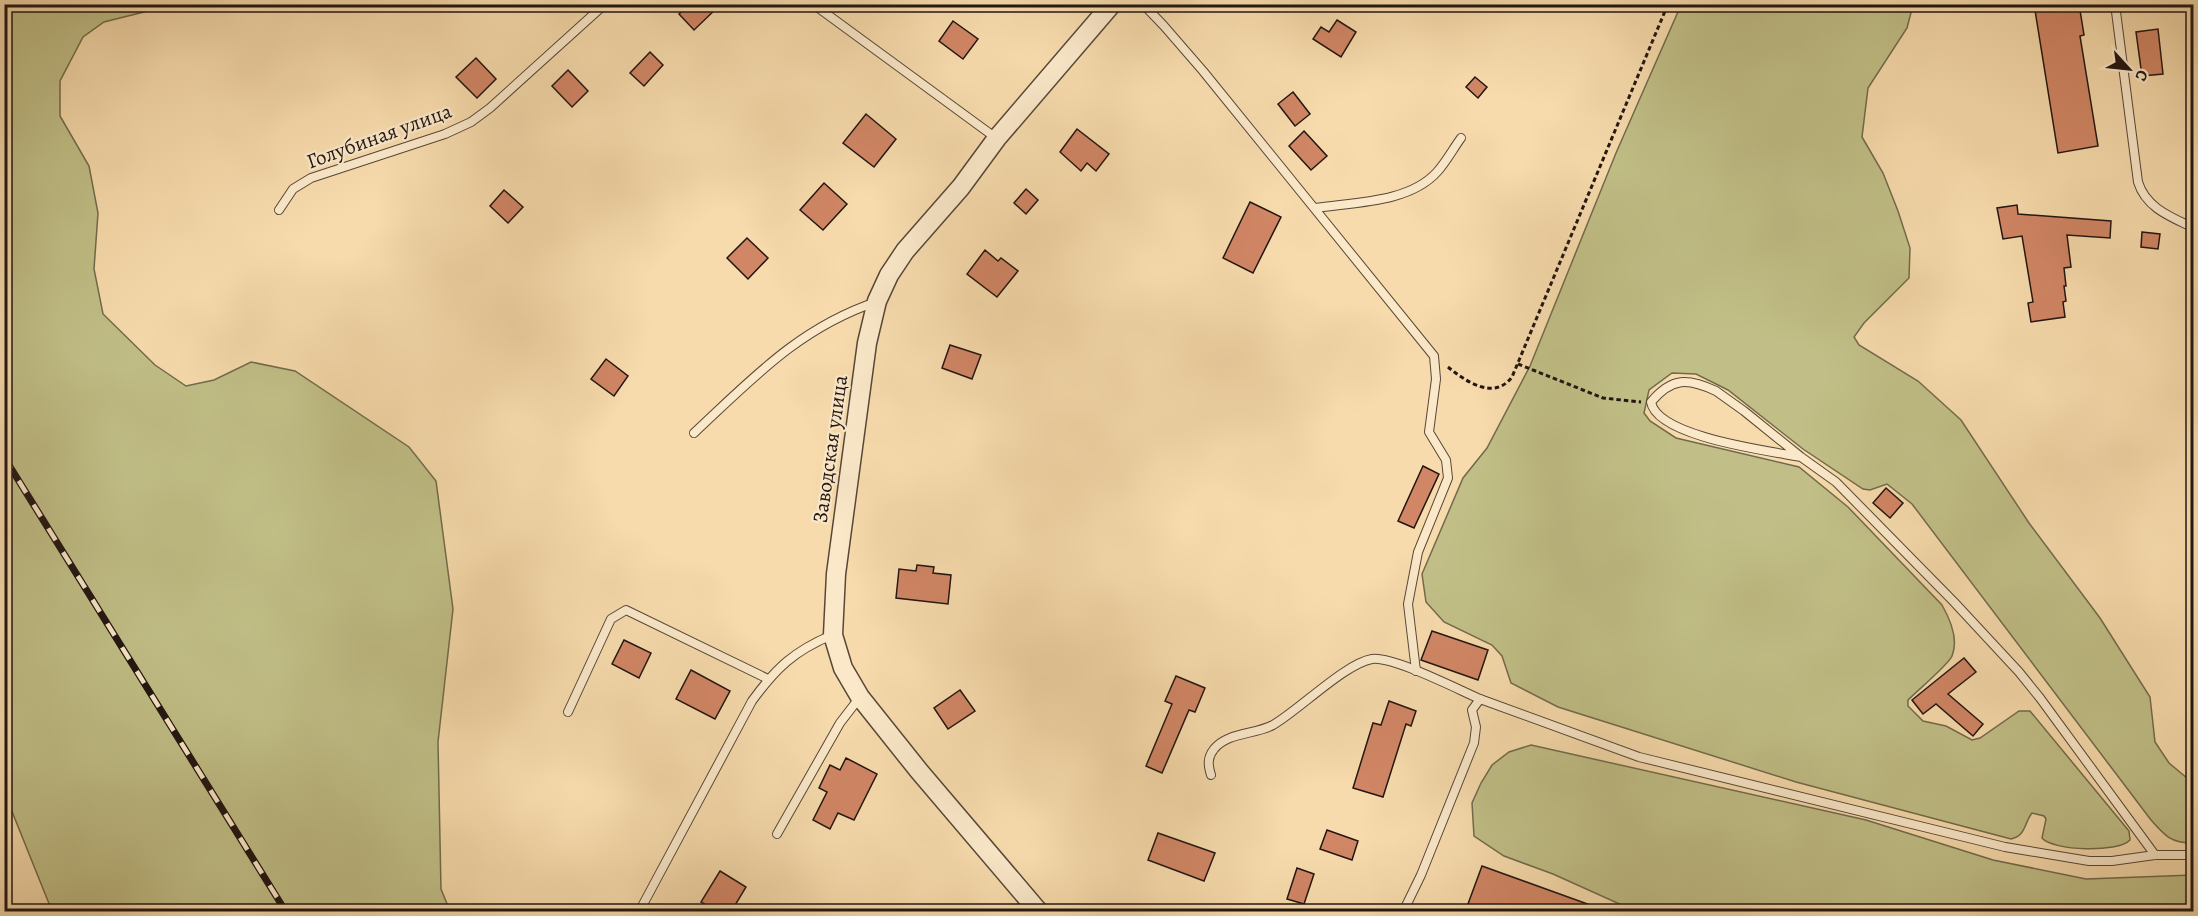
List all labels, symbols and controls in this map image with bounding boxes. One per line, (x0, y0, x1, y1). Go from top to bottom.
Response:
north arrow (2099, 39, 2159, 99)
text: С (2129, 66, 2154, 85)
street label: Голубиная улица (303, 97, 456, 175)
street label: Заводская улица (806, 373, 854, 525)

